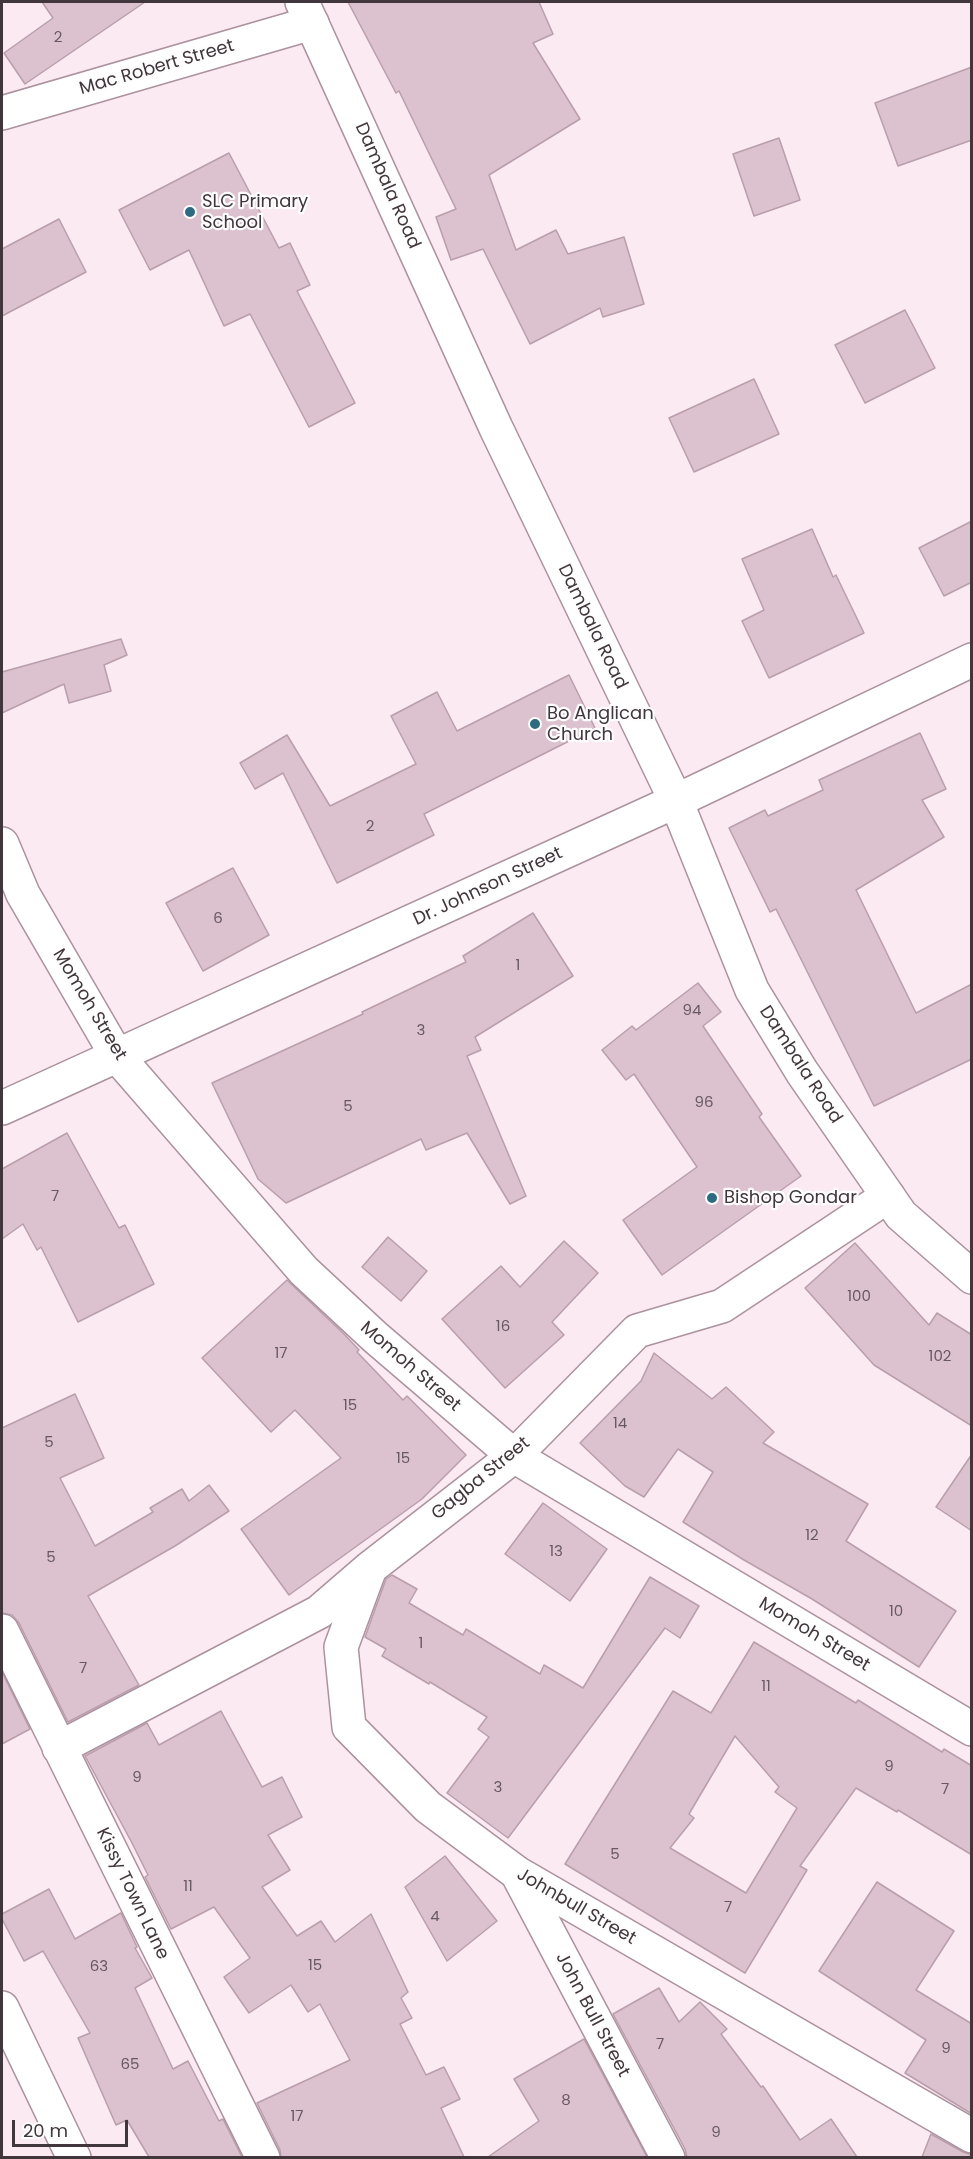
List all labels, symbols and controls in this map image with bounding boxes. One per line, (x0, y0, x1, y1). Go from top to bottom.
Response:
house number: 2 (54, 29, 62, 47)
street label: Mac Robert Street (77, 36, 237, 100)
street label: Dambala Road (349, 119, 425, 253)
place label: SLC Primary School (202, 191, 308, 234)
marker: SLC Primary School (183, 205, 197, 219)
street label: Dambala Road (552, 561, 632, 693)
place label: Bo Anglican Church (547, 703, 654, 746)
marker: Bo Anglican Church (528, 717, 542, 731)
house number: 2 (366, 818, 374, 836)
street label: Dr. Johnson Street (410, 843, 566, 931)
house number: 6 (213, 910, 223, 928)
street label: Momoh Street (47, 945, 131, 1065)
house number: 1 (516, 957, 520, 975)
house number: 94 (683, 1002, 701, 1020)
street label: Dambala Road (754, 1002, 846, 1128)
house number: 3 (417, 1022, 425, 1040)
house number: 96 (695, 1094, 713, 1112)
house number: 5 (343, 1098, 353, 1116)
place label: Bishop Gondar (724, 1187, 857, 1209)
house number: 7 (51, 1188, 59, 1206)
marker: Bishop Gondar (705, 1191, 719, 1205)
house number: 100 (847, 1288, 871, 1306)
street label: Momoh Street (355, 1317, 465, 1417)
house number: 16 (496, 1318, 510, 1336)
house number: 17 (275, 1345, 287, 1363)
house number: 102 (929, 1348, 951, 1366)
house number: 15 (343, 1397, 357, 1415)
house number: 14 (613, 1415, 627, 1433)
street label: Gagba Street (428, 1433, 534, 1525)
house number: 5 (44, 1434, 54, 1452)
house number: 15 (396, 1450, 410, 1468)
house number: 12 (805, 1527, 819, 1545)
house number: 13 (549, 1543, 563, 1561)
house number: 5 (46, 1549, 56, 1567)
street label: Momoh Street (754, 1593, 874, 1677)
house number: 10 (889, 1603, 903, 1621)
house number: 1 (419, 1635, 423, 1653)
house number: 7 (79, 1660, 87, 1678)
house number: 11 (761, 1678, 771, 1696)
house number: 9 (884, 1758, 894, 1776)
house number: 9 (132, 1769, 142, 1787)
house number: 3 (494, 1779, 502, 1797)
house number: 7 (941, 1781, 949, 1799)
street label: Kissy Town Lane (91, 1825, 173, 1963)
house number: 5 (610, 1846, 620, 1864)
street label: Johnbull Street (513, 1864, 639, 1950)
house number: 11 (183, 1878, 193, 1896)
house number: 7 (724, 1899, 732, 1917)
house number: 4 (430, 1908, 440, 1926)
street label: John Bull Street (550, 1949, 634, 2081)
house number: 15 (308, 1957, 322, 1975)
house number: 63 (90, 1958, 108, 1976)
house number: 7 (656, 2036, 664, 2054)
house number: 9 (941, 2040, 951, 2058)
house number: 65 (121, 2056, 139, 2074)
house number: 8 (561, 2092, 571, 2110)
scale bar (15, 2108, 130, 2146)
house number: 17 (291, 2108, 303, 2126)
text: 20 m (23, 2118, 68, 2143)
house number: 9 (711, 2124, 721, 2142)

